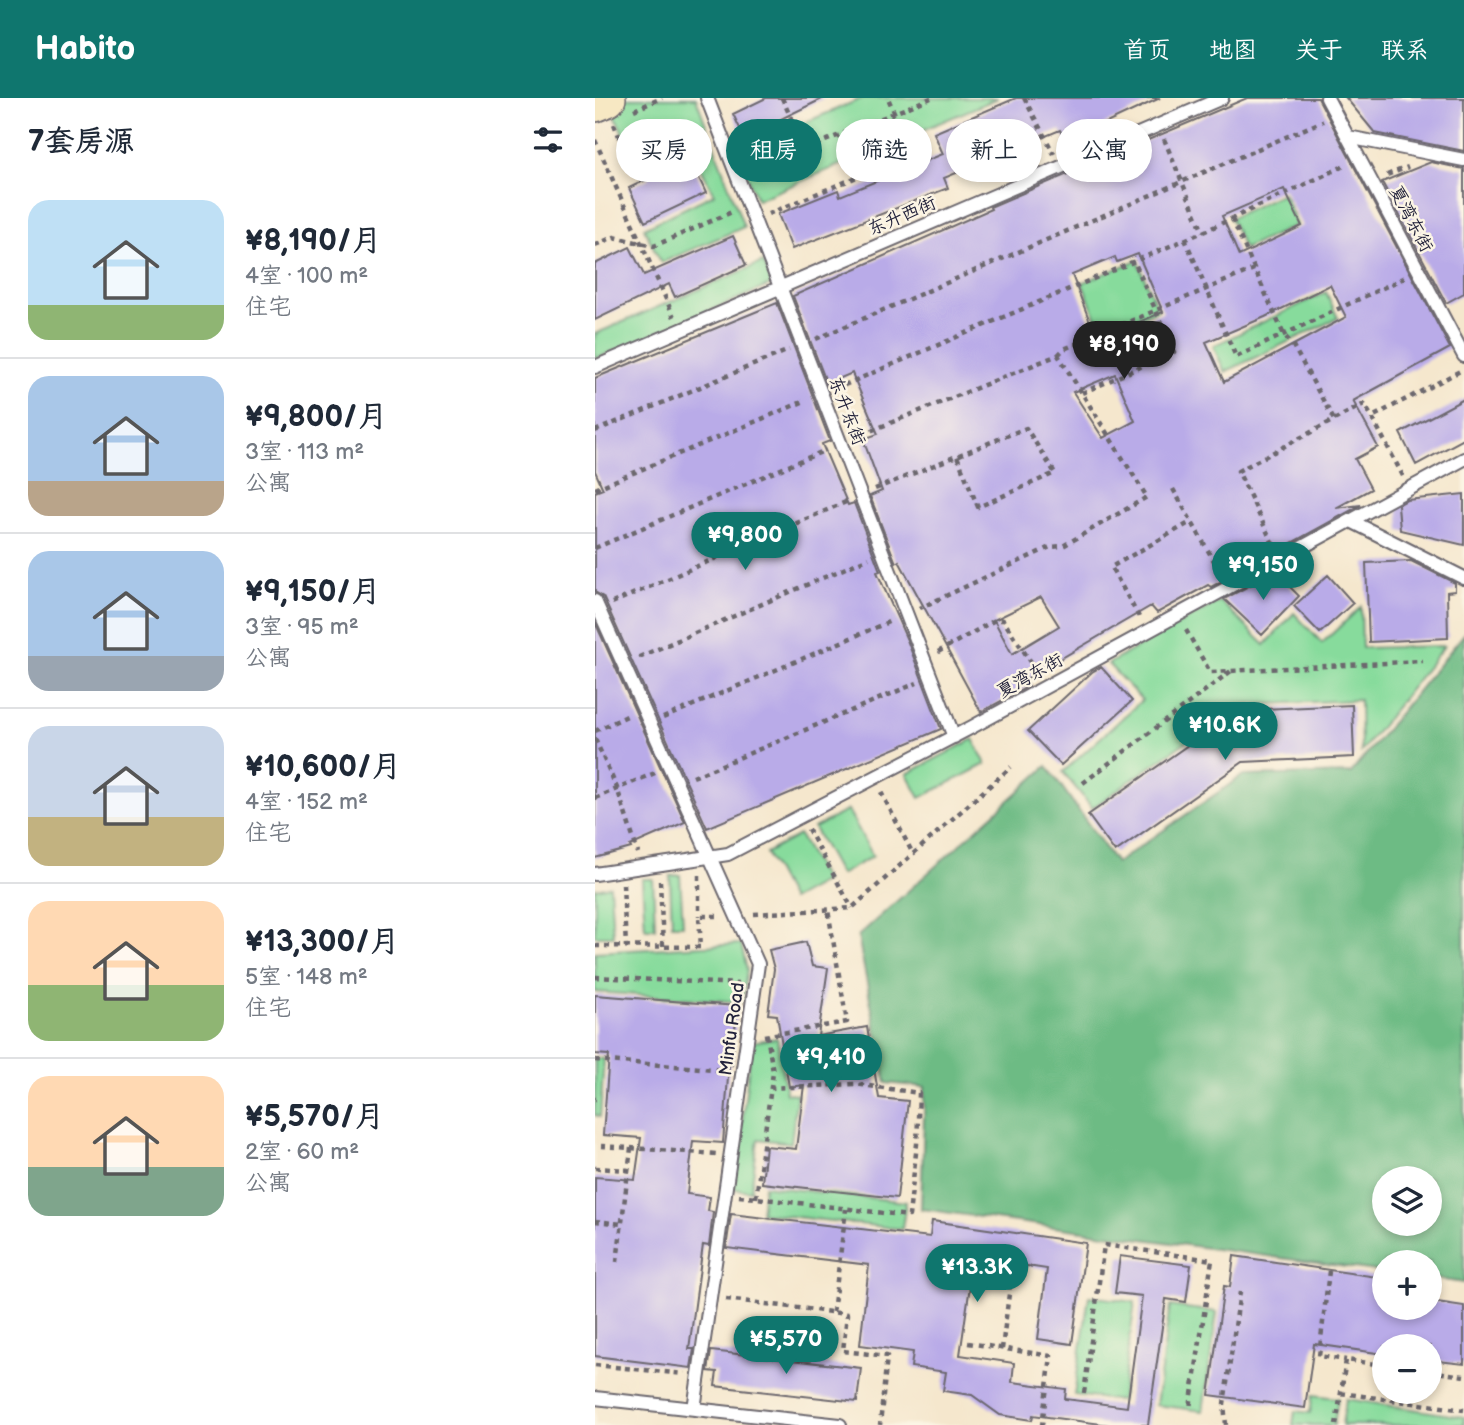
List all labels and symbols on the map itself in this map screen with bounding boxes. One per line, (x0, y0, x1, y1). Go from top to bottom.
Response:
street label: 夏湾东街 (1385, 182, 1437, 256)
street label: 东升西街 (865, 192, 939, 240)
pin: ¥8,190 (1067, 322, 1181, 381)
street label: 东升东街 (824, 374, 870, 448)
pin: ¥9,800 (688, 512, 802, 572)
pin: ¥9,150 (1206, 542, 1320, 602)
street label: 夏湾东街 (993, 649, 1067, 703)
pin: ¥10.6K (1168, 702, 1282, 762)
street label: Minfu Road (715, 981, 749, 1077)
pin: ¥9,410 (774, 1034, 888, 1094)
pin: ¥13.3K (920, 1244, 1034, 1304)
pin: ¥5,570 (729, 1316, 843, 1376)

